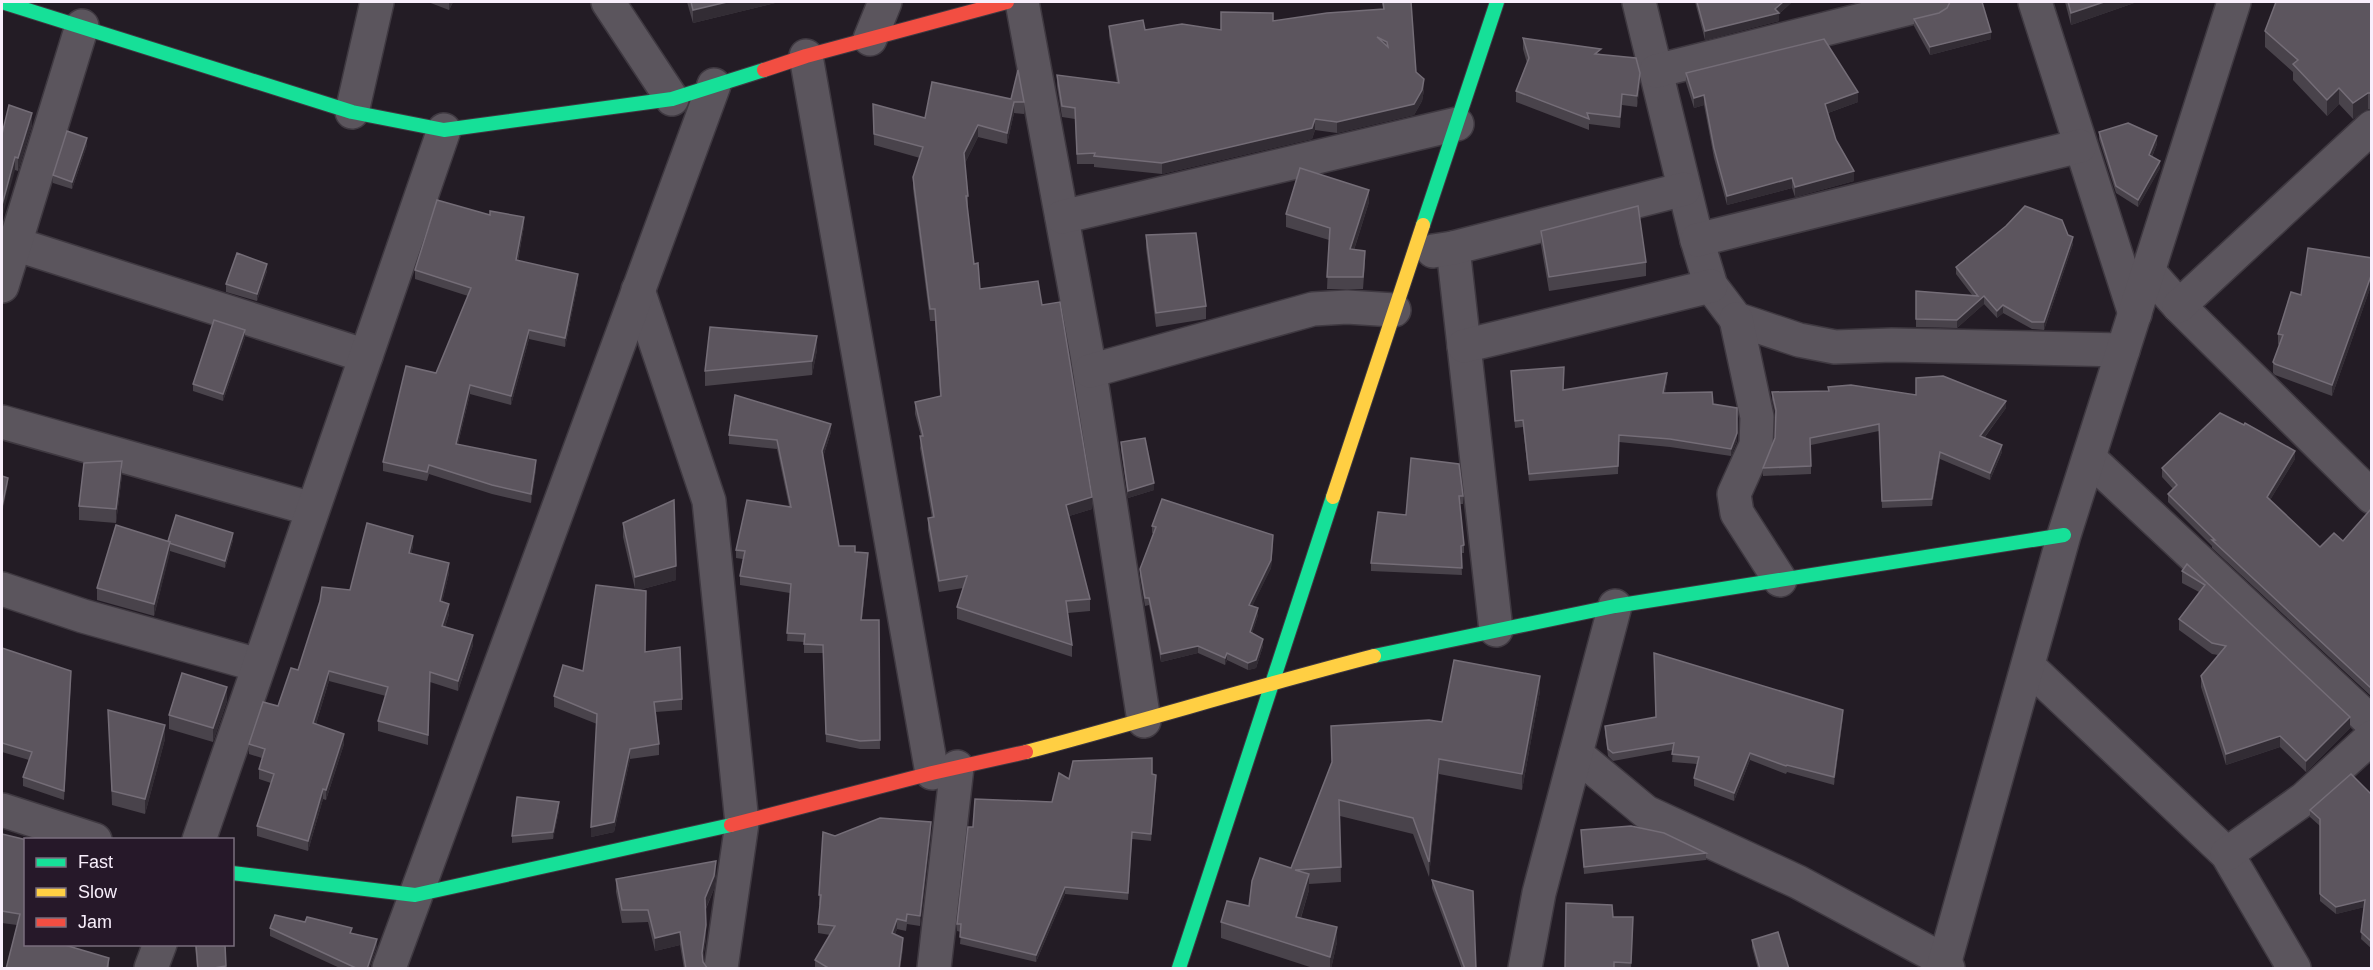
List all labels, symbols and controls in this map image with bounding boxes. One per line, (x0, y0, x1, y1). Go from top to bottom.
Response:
legend (24, 838, 234, 946)
text: Fast (78, 852, 113, 872)
text: Slow (78, 882, 118, 902)
text: Jam (78, 912, 112, 932)

